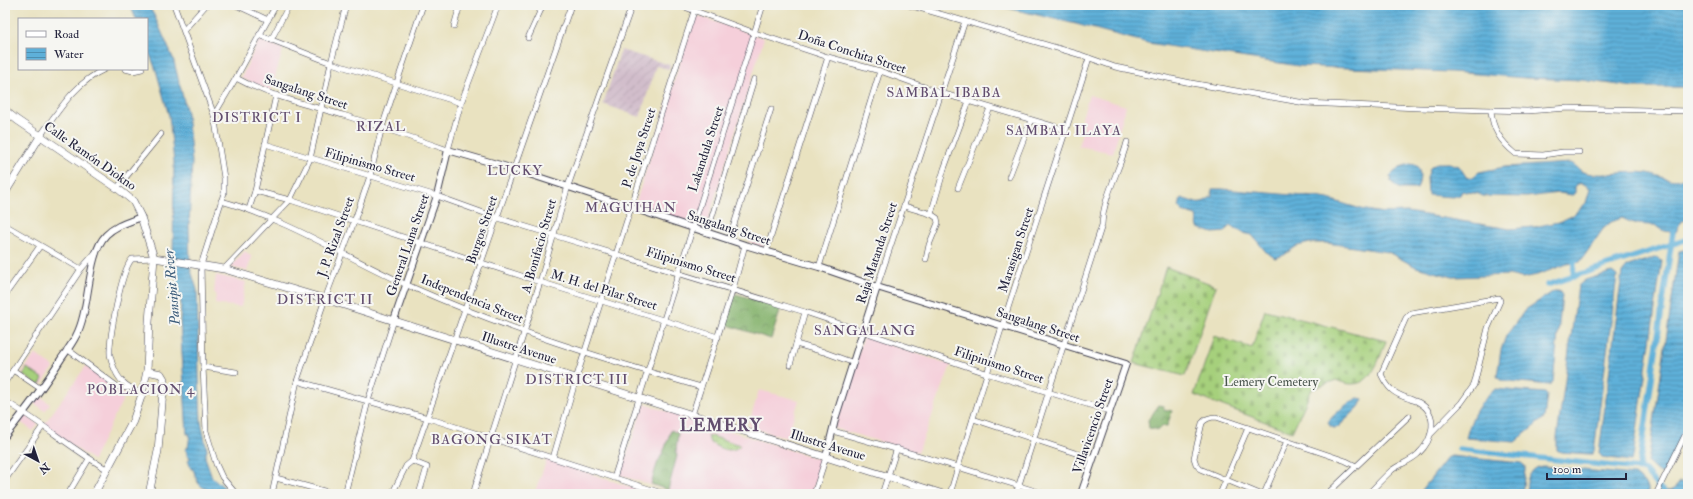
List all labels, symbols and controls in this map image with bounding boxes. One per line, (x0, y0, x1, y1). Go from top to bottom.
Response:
legend (18, 18, 148, 70)
text: Road (54, 27, 79, 42)
street label: Doña Conchita Street (796, 27, 908, 77)
text: Water (53, 47, 84, 62)
street label: Sangalang Street (262, 71, 350, 113)
district label: SAMBAL IBABA (886, 84, 1002, 101)
street label: Lakandula Street (685, 104, 727, 194)
street label: P. de Joya Street (619, 106, 660, 190)
district label: DISTRICT I (212, 109, 302, 126)
street label: Calle Ramón Diokno (41, 118, 139, 194)
district label: RIZAL (356, 118, 406, 135)
district label: SAMBAL ILAYA (1006, 122, 1122, 139)
street label: Filipinismo Street (323, 144, 417, 186)
district label: LUCKY (487, 162, 543, 179)
street label: General Luna Street (383, 192, 433, 298)
street label: Burgos Street (463, 194, 501, 266)
street label: J. P. Rizal Street (314, 195, 358, 280)
street label: A. Bonifacio Street (518, 197, 560, 296)
district label: MAGUIHAN (585, 199, 677, 216)
street label: Raja Matanda Street (853, 200, 901, 306)
street label: Marasigan Street (995, 205, 1037, 295)
street label: Sangalang Street (685, 207, 773, 249)
street label: Filipinismo Street (644, 244, 738, 287)
water label: Pansipit River (160, 247, 184, 327)
street label: M. H. del Pilar Street (549, 266, 659, 314)
street label: Independencia Street (418, 271, 526, 328)
district label: DISTRICT II (277, 291, 373, 308)
street label: Sangalang Street (994, 304, 1082, 346)
district label: SANGALANG (814, 322, 916, 339)
street label: Illustre Avenue (479, 328, 559, 368)
street label: Filipinismo Street (952, 343, 1046, 388)
district label: DISTRICT III (525, 371, 629, 388)
park label: Lemery Cemetery (1224, 374, 1318, 391)
street label: Villavicencio Street (1069, 376, 1117, 476)
district label: POBLACION 4 (87, 381, 196, 398)
district label: LEMERY (680, 415, 763, 436)
street label: Illustre Avenue (788, 426, 868, 464)
district label: BAGONG SIKAT (431, 431, 553, 448)
north arrow (18, 441, 58, 481)
scale bar (1547, 455, 1626, 481)
text: N (35, 459, 53, 477)
text: 100 m (1553, 462, 1582, 477)

